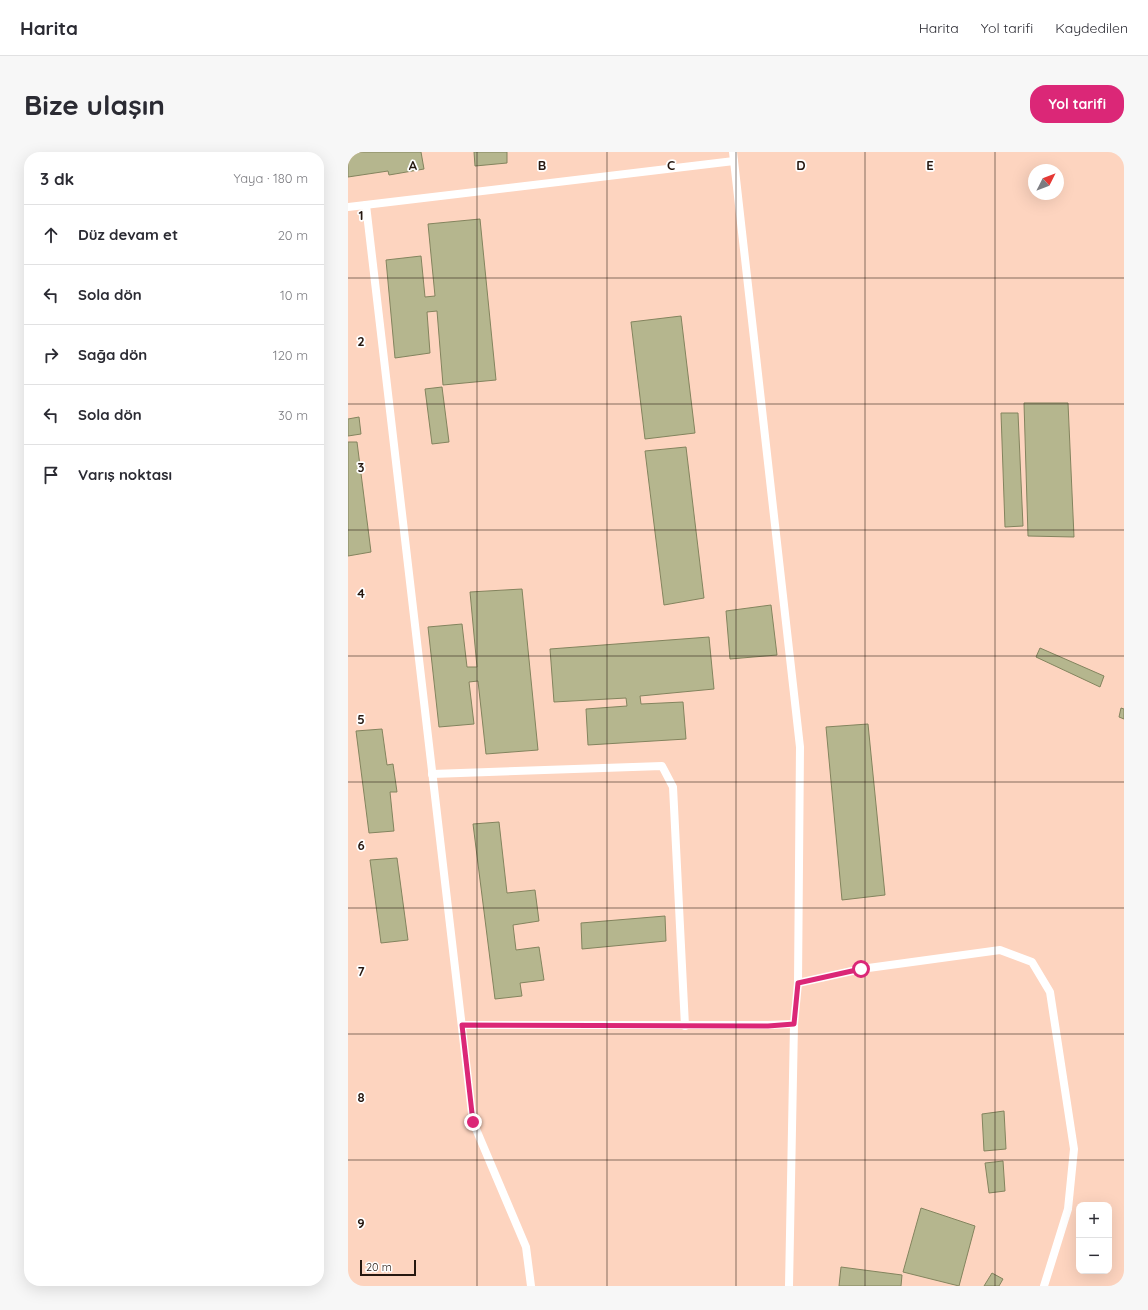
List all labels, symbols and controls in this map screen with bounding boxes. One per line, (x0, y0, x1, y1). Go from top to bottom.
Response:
text: Harita (20, 16, 78, 40)
text: Harita (919, 19, 959, 37)
text: Yol tarifi (981, 19, 1033, 37)
text: Kaydedilen (1055, 19, 1128, 37)
button: Yol tarifi (1030, 85, 1124, 123)
text: Bize ulaşın (24, 87, 165, 122)
text: A (409, 157, 418, 173)
text: B (538, 157, 546, 173)
text: C (667, 157, 675, 173)
text: D (796, 157, 806, 173)
text: E (926, 157, 934, 173)
north arrow (1028, 164, 1064, 200)
text: 3 dk (40, 168, 74, 189)
text: Yaya · 180 m (233, 170, 308, 186)
text: 1 (358, 207, 364, 223)
icon: ahead (40, 224, 62, 246)
text: Düz devam et (78, 225, 178, 244)
text: 20 m (278, 227, 308, 243)
icon: left (40, 284, 62, 306)
text: Sola dön (78, 285, 142, 304)
text: 10 m (280, 287, 308, 303)
text: 2 (357, 333, 365, 349)
icon: right (40, 344, 62, 366)
text: Sağa dön (78, 345, 147, 364)
text: 120 m (273, 347, 308, 363)
icon: left (40, 404, 62, 426)
text: Sola dön (78, 405, 142, 424)
text: 30 m (278, 407, 308, 423)
text: 3 (358, 459, 365, 475)
icon: arrive (40, 464, 62, 486)
text: Varış noktası (78, 465, 172, 484)
text: 4 (357, 585, 365, 601)
text: 5 (357, 711, 365, 727)
text: 6 (357, 837, 365, 853)
route start (852, 960, 870, 978)
text: 7 (357, 963, 365, 979)
text: 8 (357, 1089, 365, 1105)
route end (464, 1113, 482, 1131)
map controls (1076, 1202, 1112, 1274)
button: + (1076, 1202, 1112, 1238)
text: 9 (357, 1215, 365, 1231)
button: − (1076, 1238, 1112, 1274)
scale bar (360, 1258, 416, 1277)
text: 20 m (366, 1260, 392, 1274)

